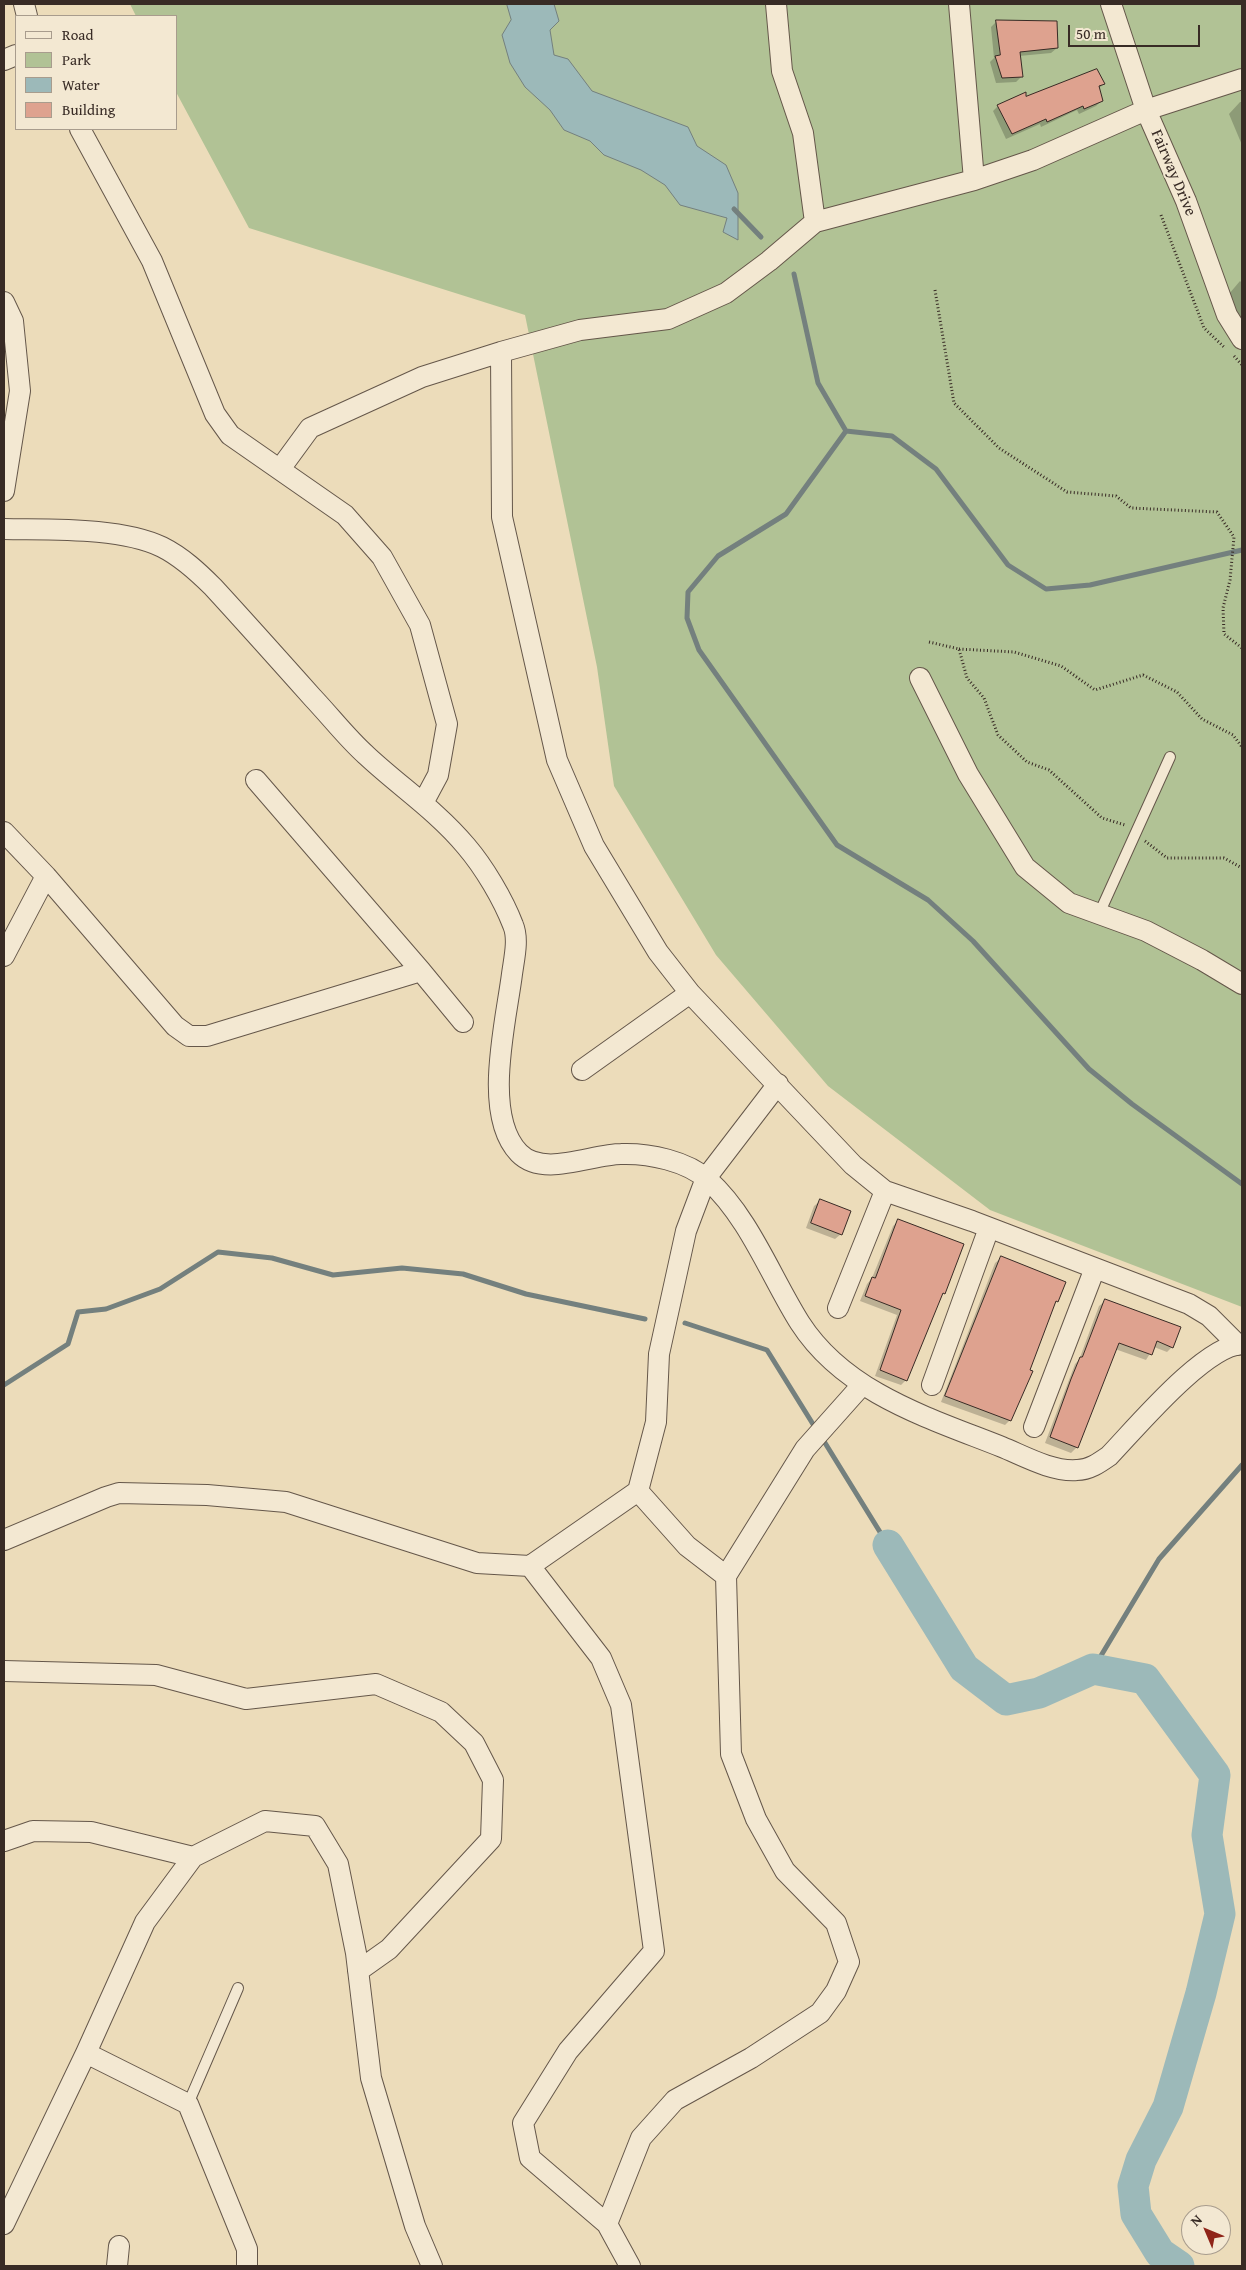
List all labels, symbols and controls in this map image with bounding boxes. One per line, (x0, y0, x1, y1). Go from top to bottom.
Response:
legend (15, 15, 178, 130)
scale bar (1071, 15, 1204, 47)
text: 50 m (1076, 23, 1106, 44)
text: Road (62, 24, 93, 45)
text: Park (62, 49, 91, 70)
text: Water (62, 74, 100, 95)
text: Building (62, 99, 115, 120)
street label: Fairway Drive (1146, 127, 1200, 219)
north arrow (1181, 2205, 1231, 2255)
text: N (1186, 2210, 1206, 2230)

